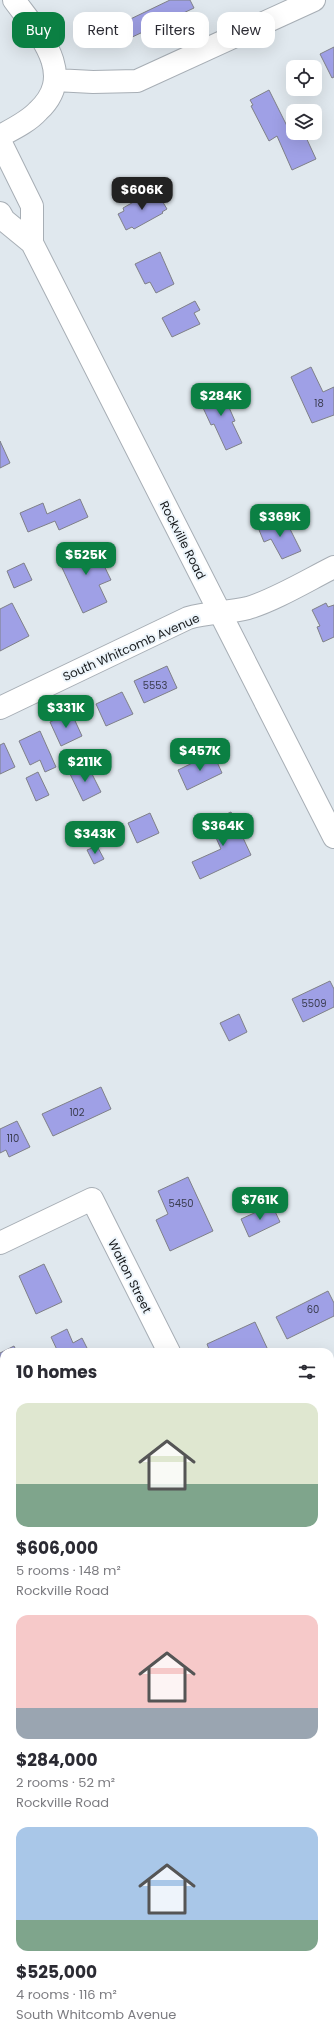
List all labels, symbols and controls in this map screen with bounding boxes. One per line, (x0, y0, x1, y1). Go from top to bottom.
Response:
chip: Buy (12, 12, 65, 48)
chip: Rent (73, 12, 133, 48)
chip: Filters (141, 12, 209, 48)
chip: New (217, 12, 275, 48)
map controls (286, 60, 322, 140)
button: locate (286, 60, 322, 96)
button: layers (286, 104, 322, 140)
pin: $606K (114, 177, 170, 211)
text: $606K (121, 180, 163, 199)
pin: $284K (193, 383, 249, 417)
text: $284K (200, 386, 242, 405)
house number: 18 (314, 396, 324, 411)
street label: Rockville Road (156, 498, 210, 582)
pin: $369K (252, 504, 308, 538)
text: $369K (259, 507, 301, 526)
pin: $525K (58, 542, 114, 576)
text: $525K (65, 545, 107, 564)
street label: South Whitcomb Avenue (60, 609, 202, 685)
house number: 5553 (143, 678, 167, 693)
pin: $331K (38, 695, 94, 729)
text: $331K (47, 698, 85, 717)
pin: $457K (172, 738, 228, 772)
text: $457K (179, 741, 221, 760)
pin: $211K (57, 749, 113, 783)
text: $211K (68, 752, 102, 771)
pin: $364K (195, 813, 251, 847)
text: $364K (202, 816, 244, 835)
pin: $343K (67, 821, 123, 855)
text: $343K (74, 824, 116, 843)
house number: 5509 (301, 996, 327, 1011)
house number: 102 (69, 1105, 85, 1120)
house number: 110 (7, 1131, 19, 1146)
pin: $761K (232, 1187, 288, 1221)
text: $761K (241, 1190, 279, 1209)
house number: 5450 (168, 1196, 194, 1211)
street label: Walton Street (104, 1236, 156, 1316)
house number: 60 (307, 1302, 319, 1317)
text: 10 homes (16, 1360, 97, 1384)
icon: filters (296, 1361, 318, 1383)
icon: home (131, 1429, 203, 1501)
text: $606,000 (16, 1536, 98, 1560)
text: 5 rooms · 148 m² (16, 1561, 121, 1580)
text: Rockville Road (16, 1581, 109, 1600)
icon: home (131, 1641, 203, 1713)
text: $284,000 (16, 1748, 98, 1772)
text: 2 rooms · 52 m² (16, 1773, 115, 1792)
text: Rockville Road (16, 1793, 109, 1812)
icon: home (131, 1853, 203, 1925)
text: $525,000 (16, 1960, 97, 1984)
text: 4 rooms · 116 m² (16, 1985, 117, 2004)
text: South Whitcomb Avenue (16, 2005, 176, 2024)

